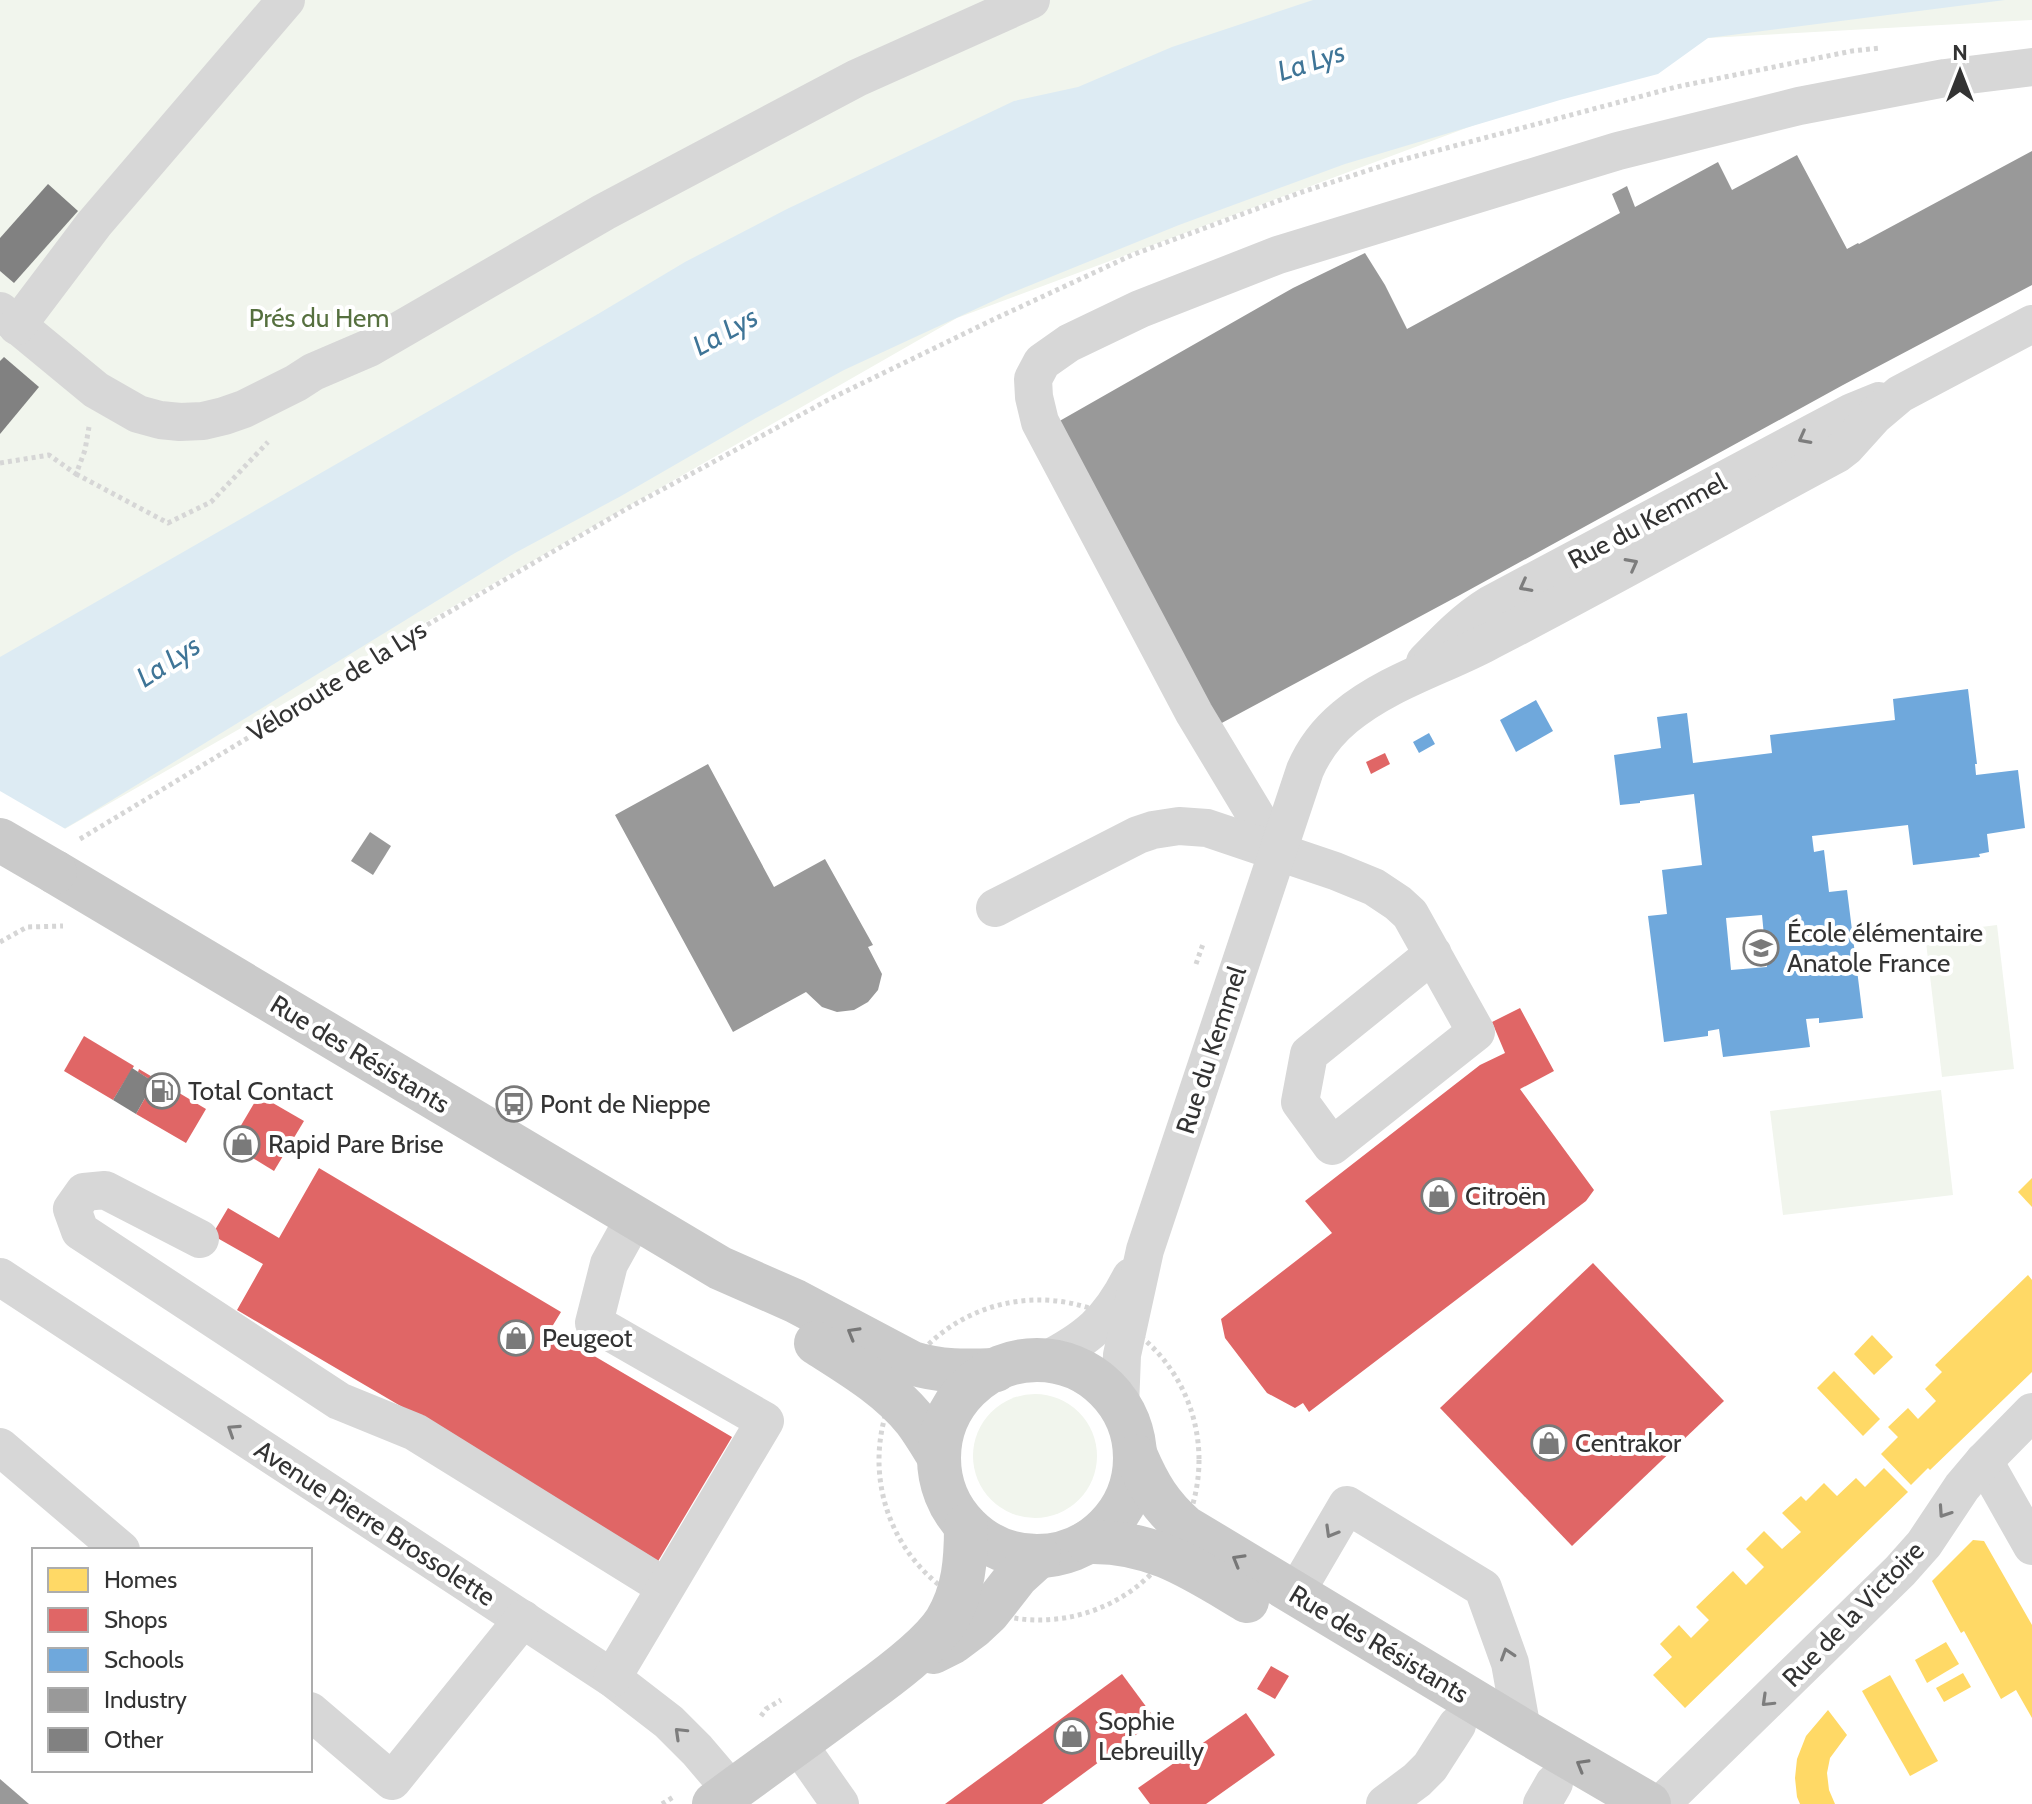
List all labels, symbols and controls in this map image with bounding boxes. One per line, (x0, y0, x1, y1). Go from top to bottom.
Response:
north arrow (1920, 32, 2000, 112)
water label: La Lys (1273, 34, 1349, 88)
text: N (1952, 39, 1968, 66)
water label: La Lys (687, 299, 764, 363)
park label: Prés du Hem (249, 302, 389, 334)
one-way arrow (1798, 428, 1813, 443)
street label: Rue du Kemmel (1563, 466, 1731, 576)
one-way arrow (1623, 558, 1637, 574)
one-way arrow (1519, 577, 1534, 592)
street label: Véloroute de la Lys (242, 613, 432, 749)
water label: La Lys (130, 628, 206, 694)
place label: École élémentaire Anatole France (1787, 917, 1983, 979)
school or university icon: École élémentaire Anatole France (1742, 929, 1780, 967)
street label: Rue du Kemmel (1169, 962, 1253, 1138)
street label: Rue des Résistants (265, 988, 456, 1120)
fuel station icon: Total Contact (143, 1072, 181, 1110)
place label: Total Contact (188, 1075, 333, 1107)
bus stop icon: Pont de Nieppe (495, 1085, 533, 1123)
place label: Pont de Nieppe (540, 1088, 711, 1120)
shop icon: Rapid Pare Brise (223, 1125, 261, 1163)
place label: Rapid Pare Brise (268, 1128, 444, 1160)
shop icon: Citroën (1420, 1177, 1458, 1215)
place label: Citroën (1465, 1180, 1546, 1212)
shop icon: Peugeot (497, 1319, 535, 1357)
place label: Peugeot (542, 1322, 633, 1354)
one-way arrow (847, 1327, 862, 1343)
shop icon: Centrakor (1530, 1424, 1568, 1462)
one-way arrow (228, 1425, 242, 1440)
place label: Centrakor (1575, 1427, 1682, 1459)
street label: Avenue Pierre Brossolette (249, 1433, 501, 1613)
one-way arrow (1939, 1504, 1954, 1518)
one-way arrow (1326, 1523, 1341, 1538)
street label: Rue de la Victoire (1775, 1534, 1931, 1694)
legend (32, 1548, 312, 1772)
one-way arrow (1232, 1554, 1247, 1570)
text: Homes (104, 1565, 177, 1594)
street label: Rue des Résistants (1284, 1578, 1475, 1710)
text: Shops (104, 1605, 167, 1634)
text: Schools (104, 1645, 184, 1674)
one-way arrow (1500, 1648, 1516, 1662)
text: Industry (104, 1685, 187, 1714)
one-way arrow (1761, 1692, 1776, 1706)
place label: Sophie Lebreuilly (1098, 1705, 1204, 1767)
shop icon: Sophie Lebreuilly (1053, 1717, 1091, 1755)
text: Other (104, 1725, 164, 1754)
one-way arrow (675, 1728, 689, 1742)
one-way arrow (1576, 1759, 1591, 1775)

